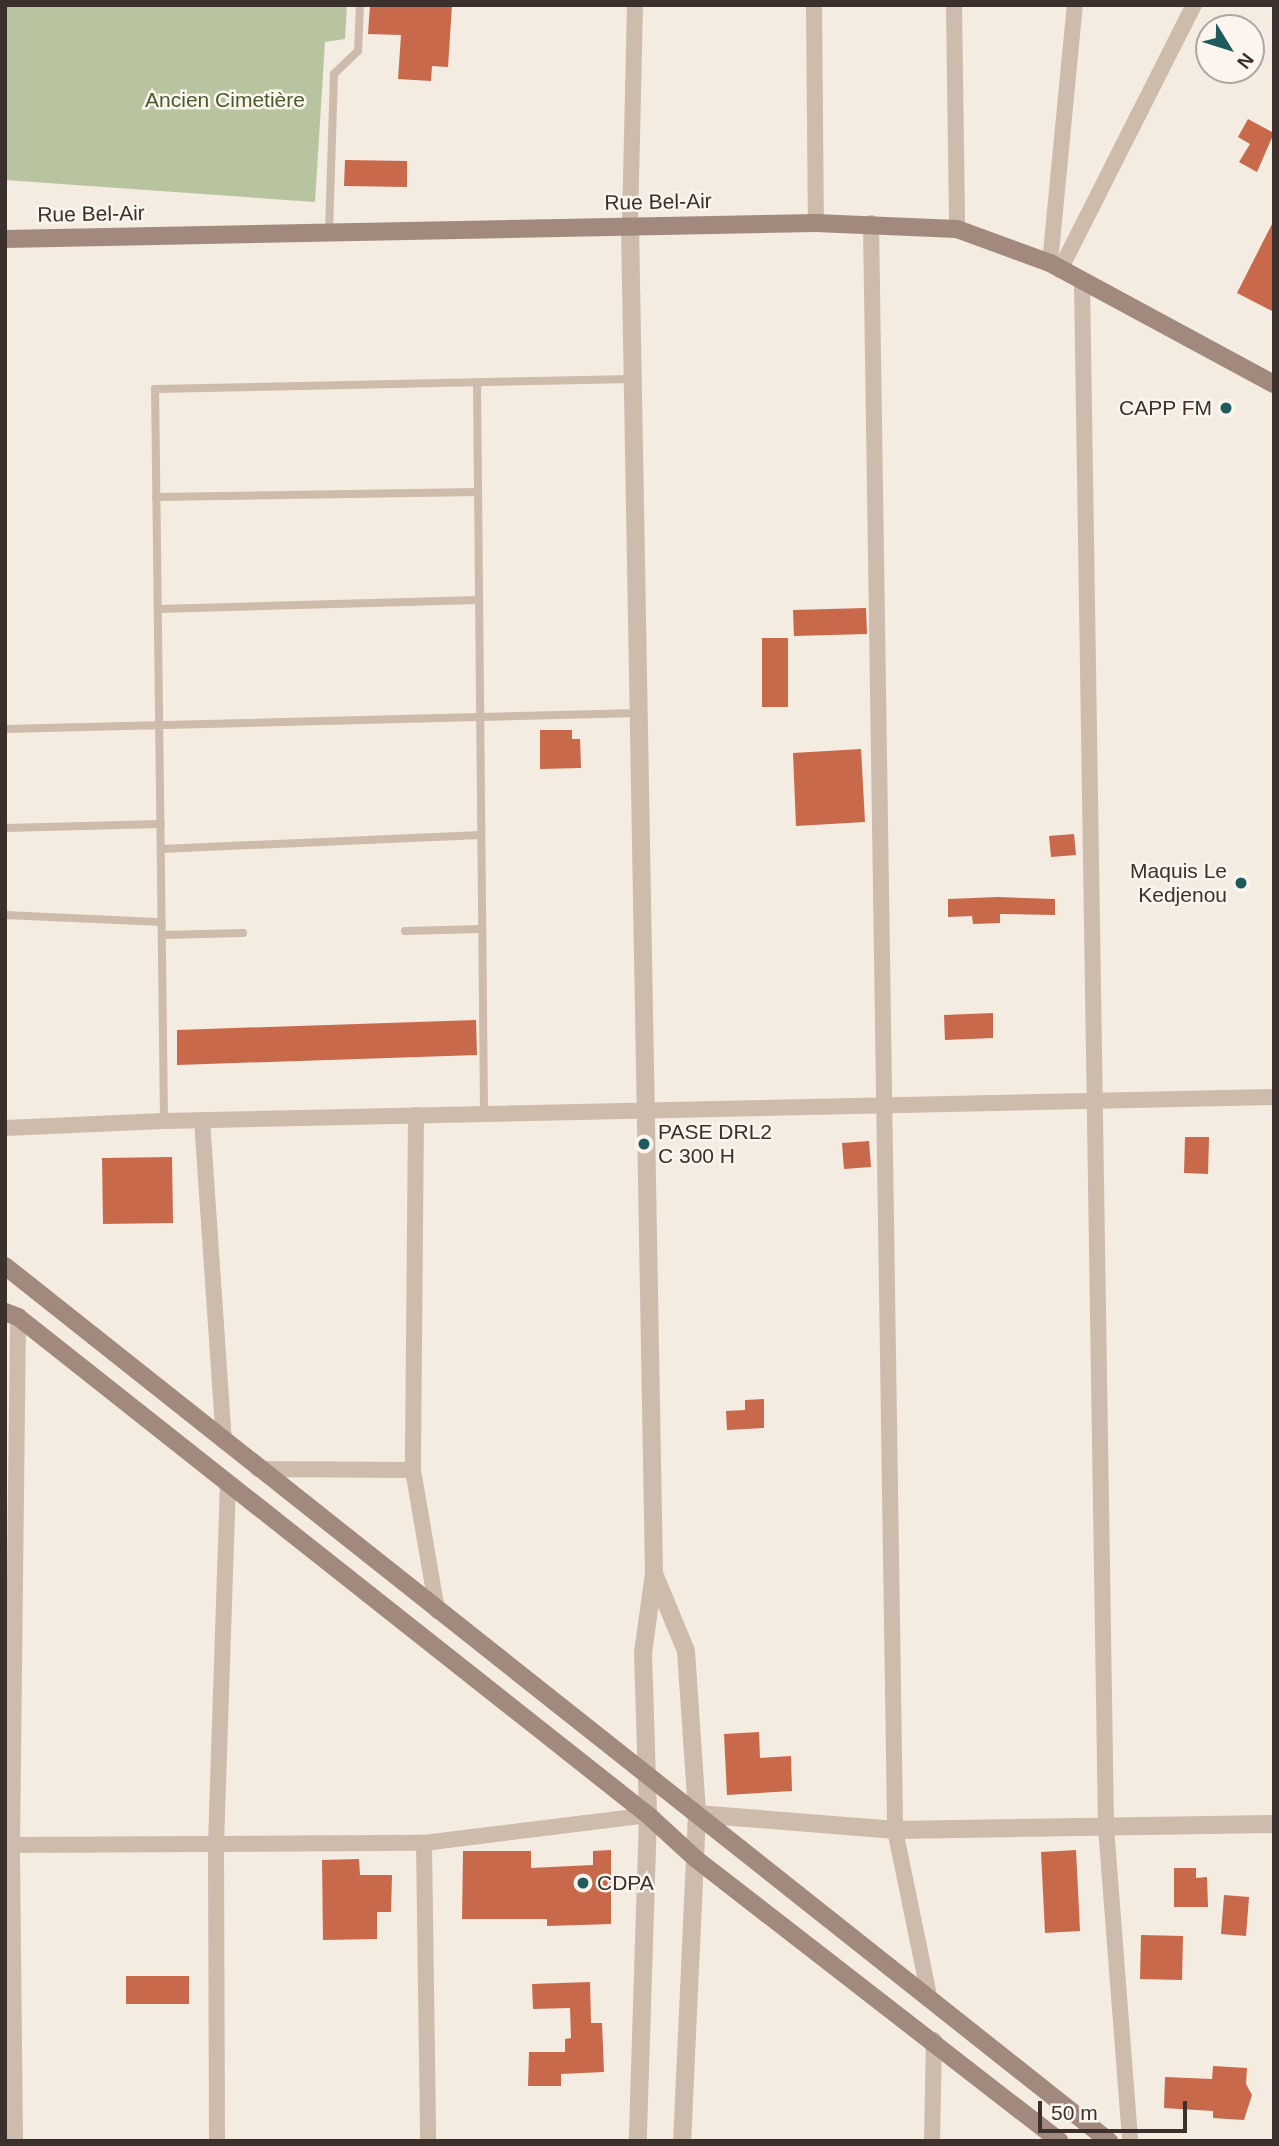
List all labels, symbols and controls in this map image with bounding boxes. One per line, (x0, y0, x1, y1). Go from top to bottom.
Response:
north arrow (1195, 14, 1265, 84)
text: N (1233, 49, 1258, 73)
park label: Ancien Cimetière (145, 87, 305, 113)
street label: Rue Bel-Air (604, 188, 712, 216)
street label: Rue Bel-Air (37, 200, 145, 228)
place label: CAPP FM (1119, 395, 1212, 421)
marker: CAPP FM (1218, 400, 1234, 416)
place label: Maquis Le Kedjenou (1130, 858, 1227, 908)
marker: Maquis Le Kedjenou (1233, 875, 1249, 891)
place label: PASE DRL2 C 300 H (658, 1119, 772, 1169)
marker: PASE DRL2 C 300 H (636, 1136, 652, 1152)
place label: CDPA (597, 1870, 654, 1896)
marker: CDPA (575, 1875, 591, 1891)
scale bar (1041, 2086, 1190, 2130)
text: 50 m (1051, 2101, 1098, 2124)

